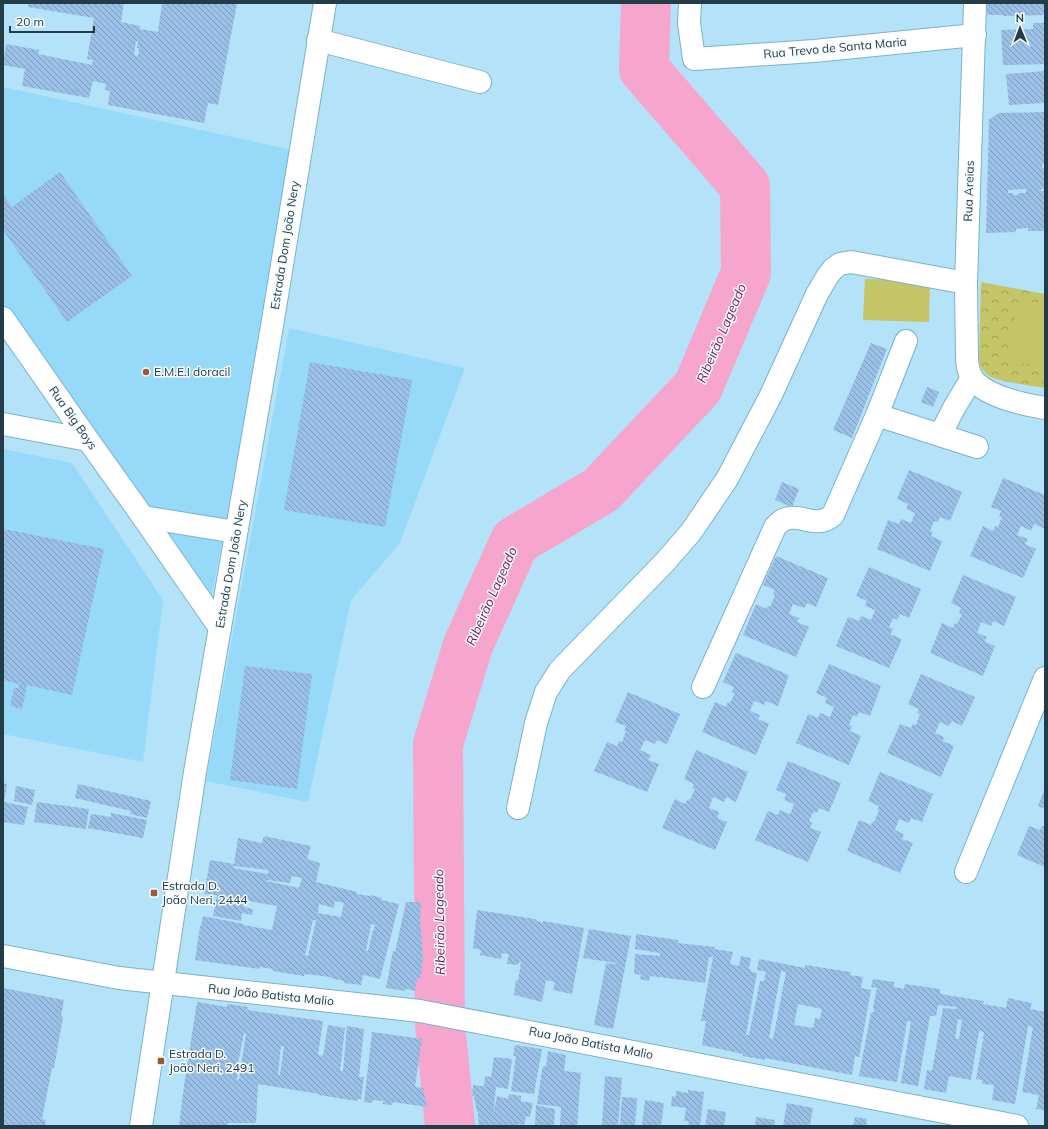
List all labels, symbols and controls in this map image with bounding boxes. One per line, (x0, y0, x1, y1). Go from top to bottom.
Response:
scale bar (10, 8, 94, 34)
north arrow (1000, 8, 1040, 48)
text: N (1016, 11, 1024, 25)
text: 20 m (16, 14, 44, 29)
street label: Rua Trevo de Santa Maria (763, 34, 907, 61)
street label: Rua Areias (960, 160, 977, 222)
street label: Estrada Dom João Nery (267, 179, 302, 310)
water label: Ribeirão Lageado (693, 281, 749, 385)
place label: E.M.E.I doracil (154, 364, 230, 379)
marker: E.M.E.I doracil (141, 367, 151, 377)
street label: Rua Big Boys (46, 383, 101, 452)
street label: Estrada Dom João Nery (212, 498, 249, 629)
water label: Ribeirão Lageado (462, 544, 520, 648)
water label: Ribeirão Lageado (430, 869, 448, 975)
place label: Estrada D. João Neri, 2444 (162, 878, 247, 907)
marker: Estrada D. João Neri, 2444 (149, 888, 159, 898)
street label: Rua João Batista Malio (207, 980, 335, 1009)
street label: Rua João Batista Malio (528, 1023, 655, 1062)
place label: Estrada D. João Neri, 2491 (169, 1046, 254, 1075)
marker: Estrada D. João Neri, 2491 (156, 1056, 166, 1066)

